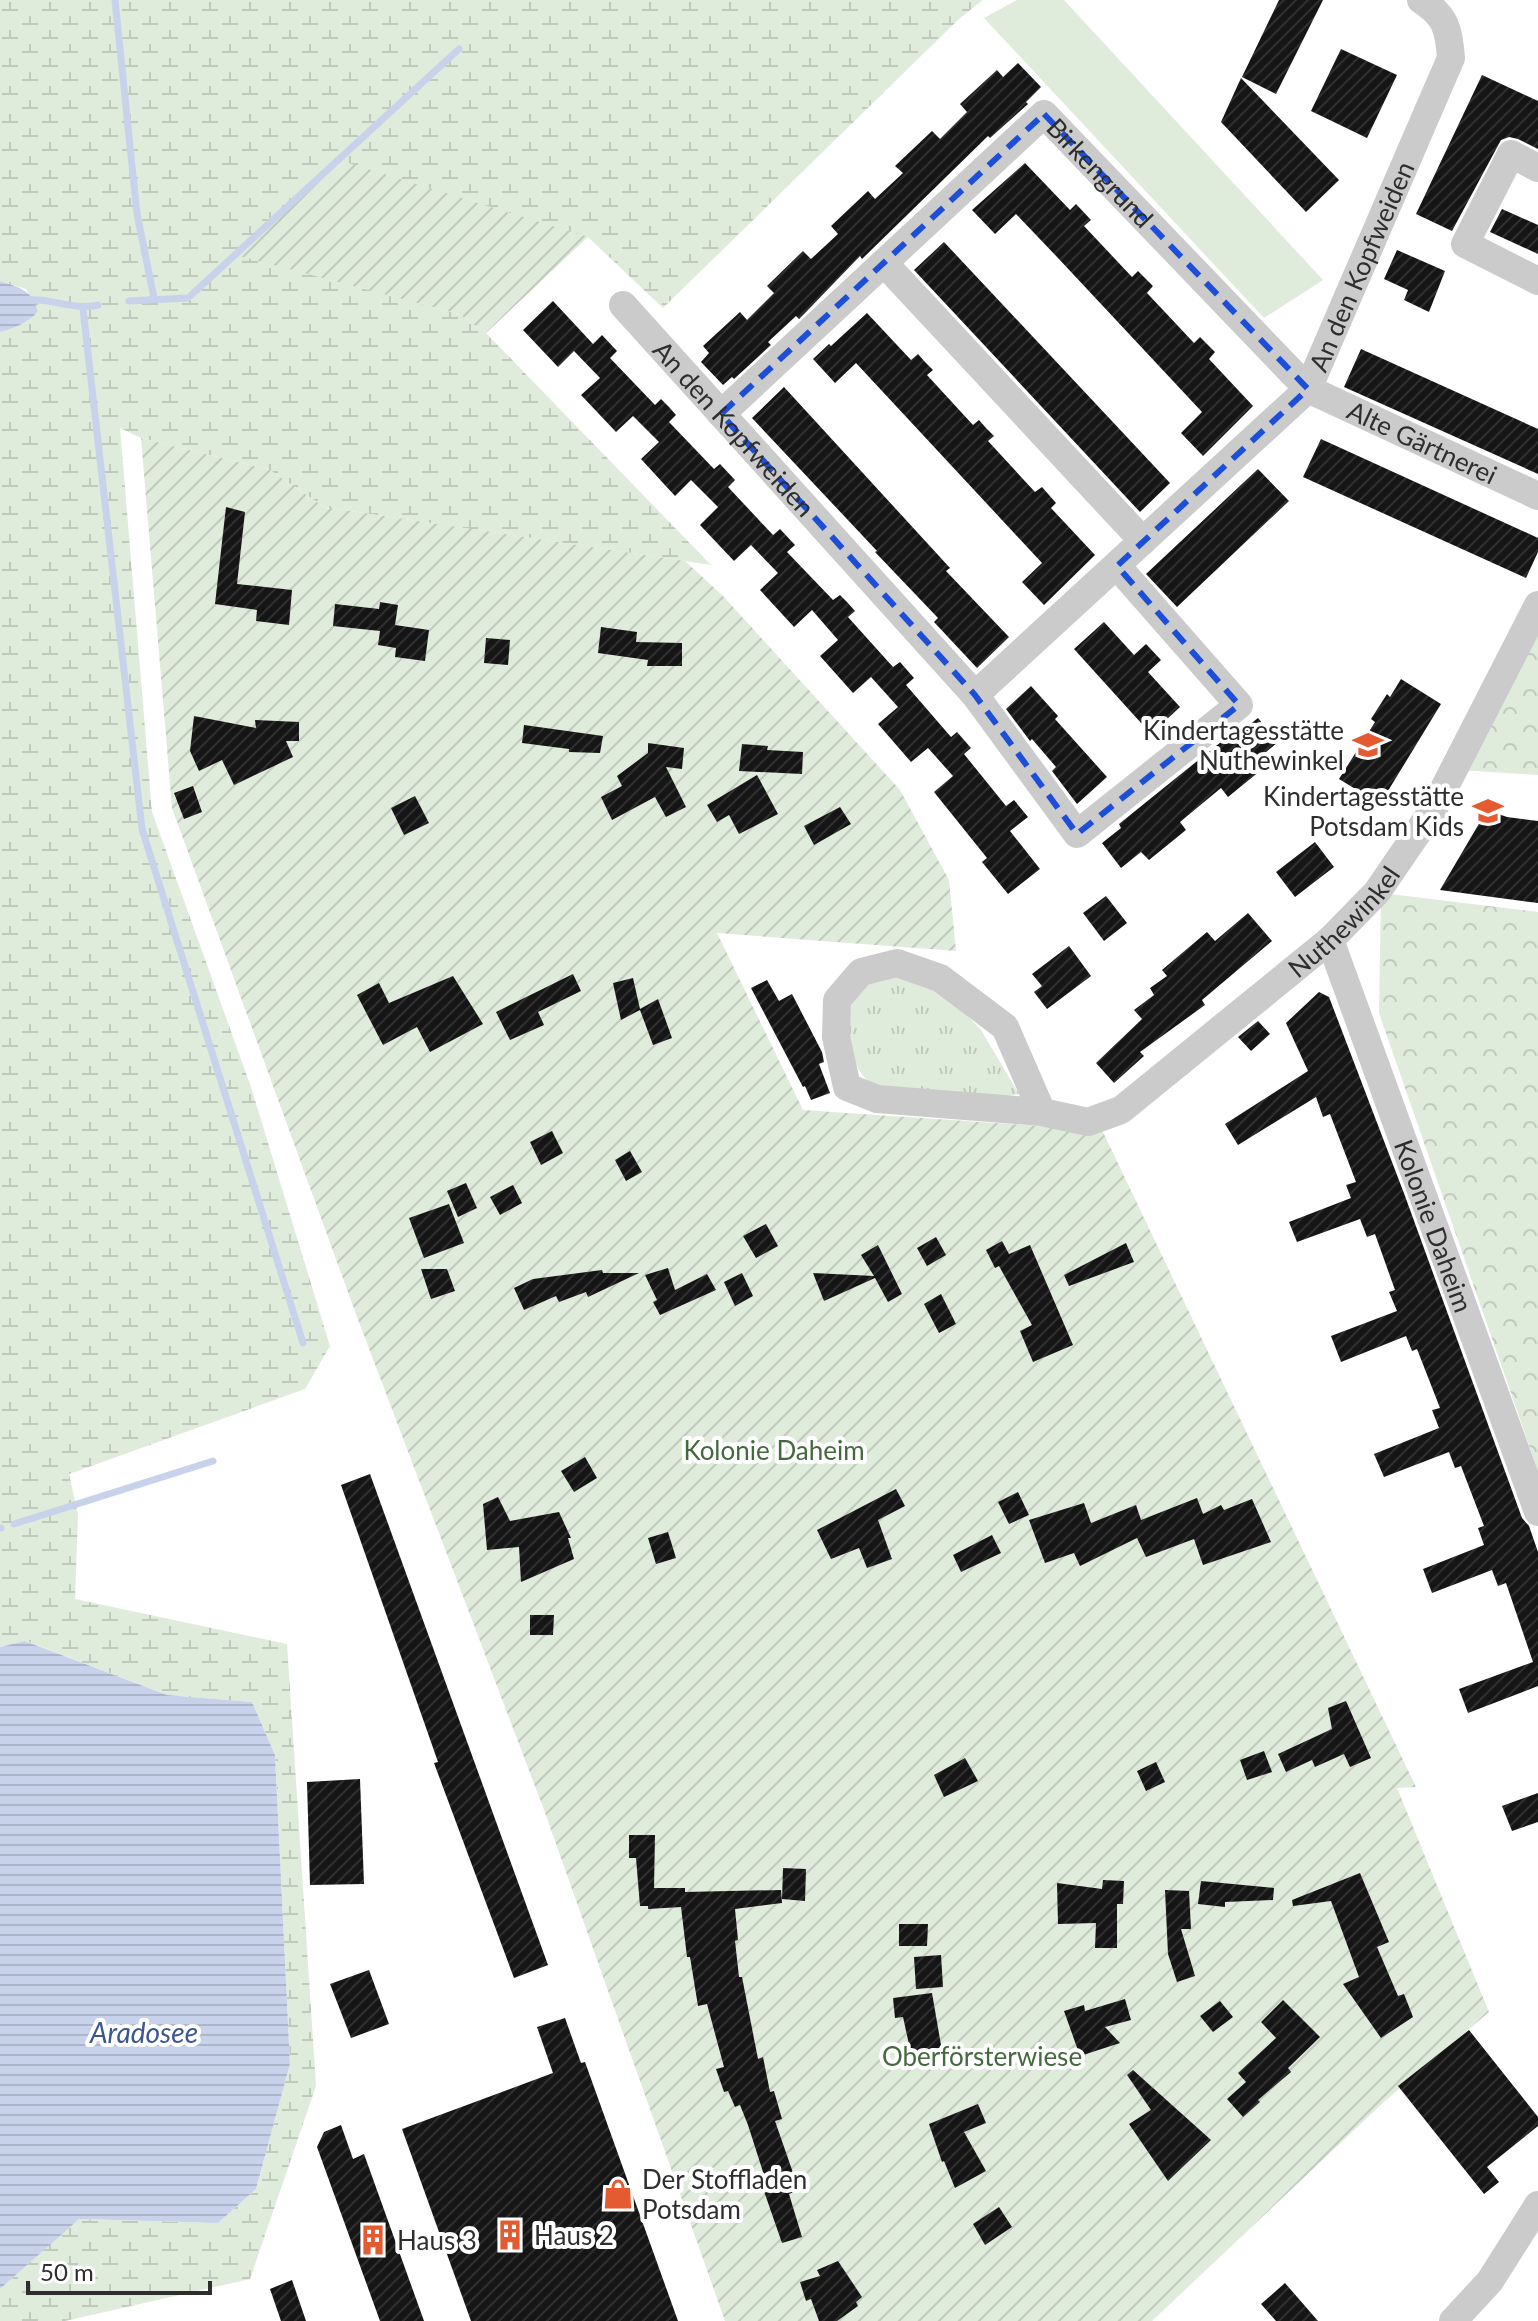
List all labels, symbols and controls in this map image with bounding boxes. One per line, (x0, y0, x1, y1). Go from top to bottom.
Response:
street label: Birkengrund (1040, 111, 1160, 234)
street label: An den Kopfweiden (1302, 156, 1421, 376)
street label: An den Kopfweiden (647, 334, 822, 523)
street label: Alte Gärtnerei (1342, 394, 1502, 491)
place label: Kindertagesstätte Nuthewinkel (1143, 714, 1344, 776)
school or university icon: Kindertagesstätte Nuthewinkel (1351, 728, 1385, 762)
place label: Kindertagesstätte Potsdam Kids (1263, 780, 1464, 842)
school or university icon: Kindertagesstätte Potsdam Kids (1471, 794, 1505, 828)
street label: Nuthewinkel (1281, 860, 1406, 984)
street label: Kolonie Daheim (1388, 1135, 1480, 1316)
park label: Kolonie Daheim (683, 1434, 865, 1466)
water label: Aradosee (89, 2015, 198, 2049)
park label: Oberförsterwiese (882, 2040, 1082, 2072)
place label: Der Stoffladen Potsdam (642, 2163, 807, 2225)
shop icon: Der Stoffladen Potsdam (601, 2177, 635, 2211)
building icon: Haus 2 (493, 2218, 527, 2252)
place label: Haus 2 (534, 2219, 614, 2251)
building icon: Haus 3 (356, 2223, 390, 2257)
place label: Haus 3 (397, 2224, 477, 2256)
scale bar (28, 2245, 210, 2295)
text: 50 m (40, 2257, 94, 2286)

